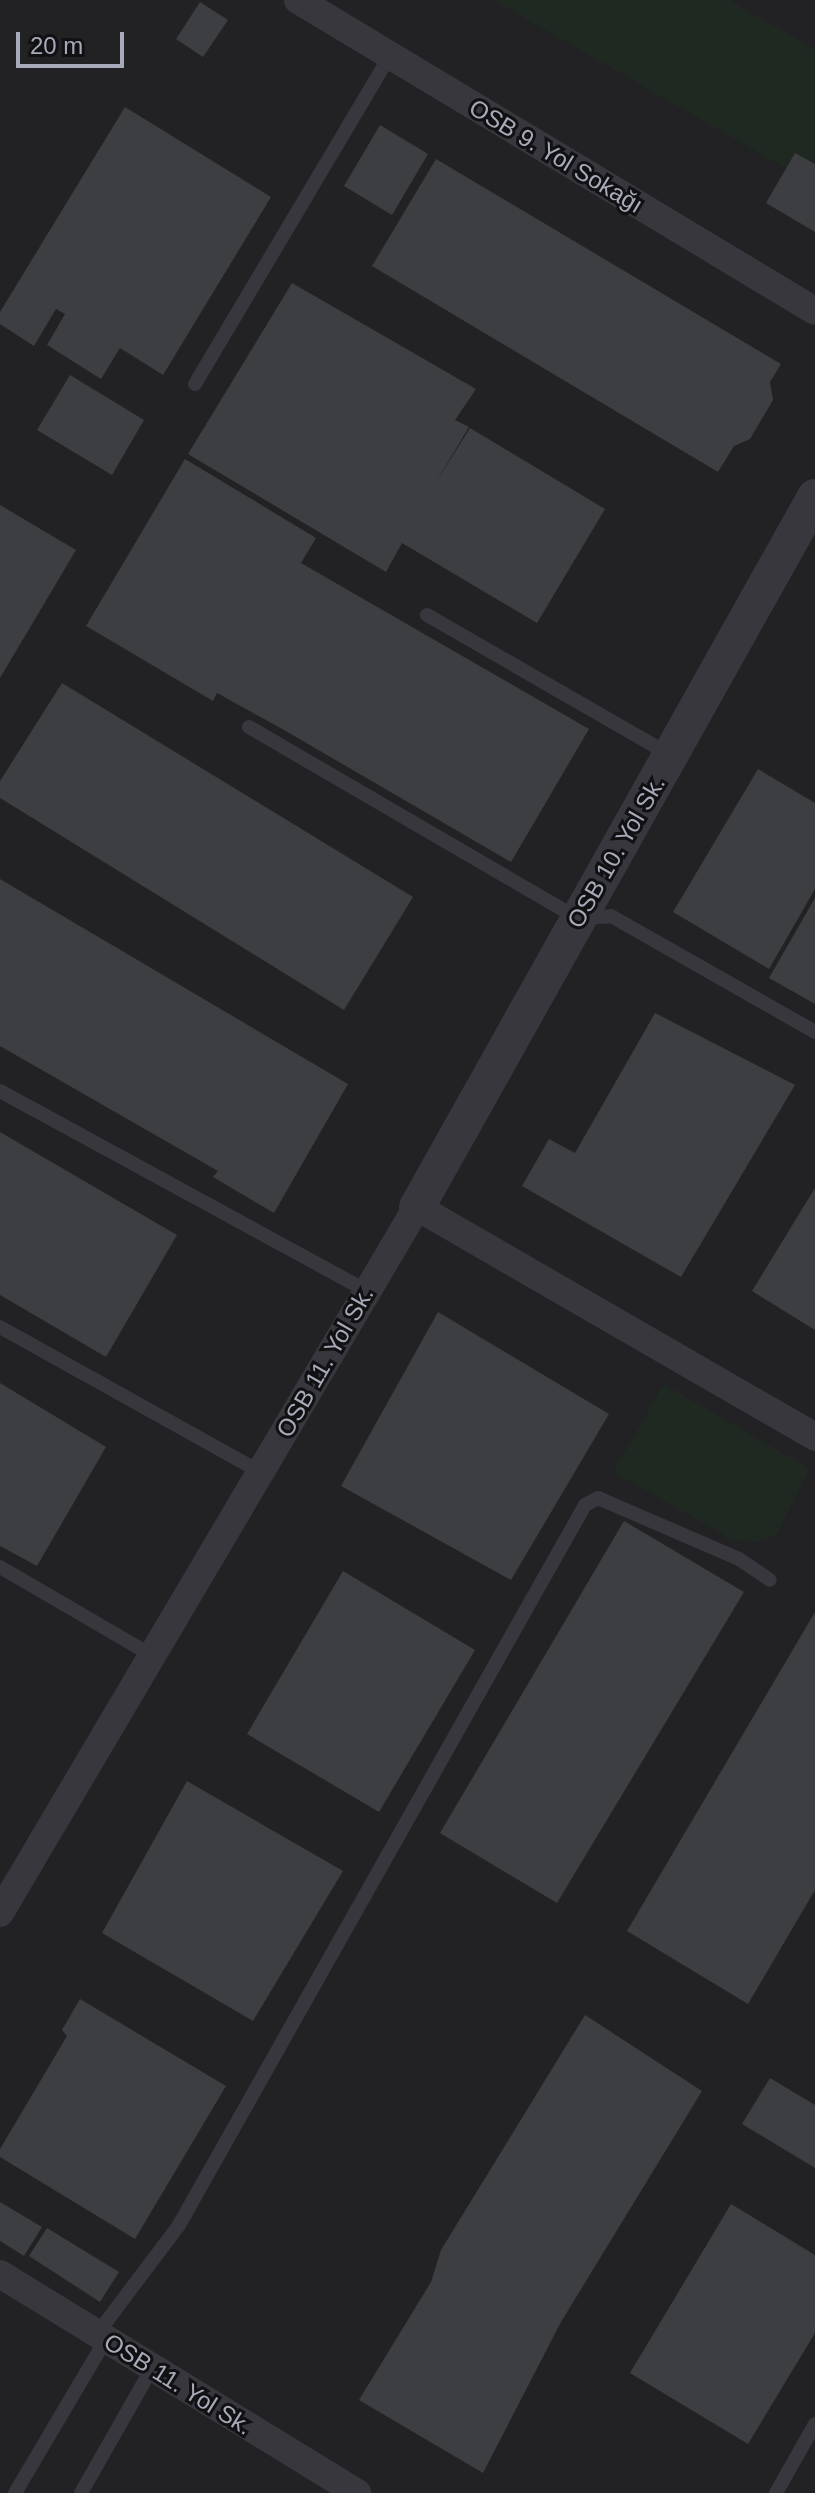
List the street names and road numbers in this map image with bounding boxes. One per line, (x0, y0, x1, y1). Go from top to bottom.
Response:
street label: OSB 9. Yol Sokağı (464, 93, 648, 219)
street label: OSB 10. Yol Sk. (561, 771, 671, 933)
street label: OSB 11. Yol Sk. (270, 1281, 380, 1443)
street label: OSB 11. Yol Sk. (99, 2327, 257, 2441)

